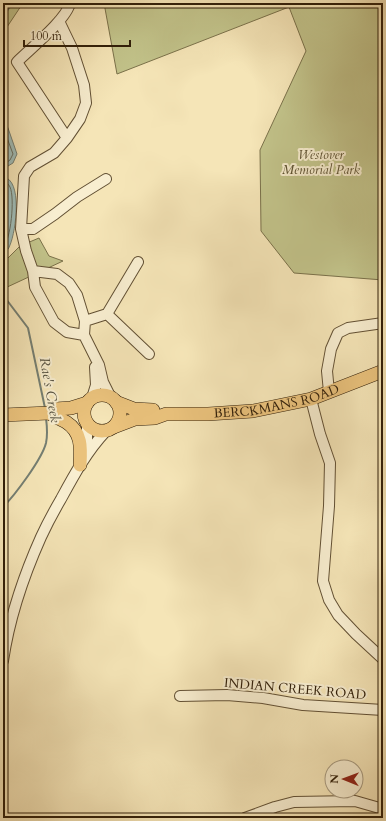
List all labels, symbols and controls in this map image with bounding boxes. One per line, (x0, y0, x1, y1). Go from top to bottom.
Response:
scale bar (24, 22, 130, 48)
text: 100 m (30, 28, 63, 44)
park label: Westover Memorial Park (282, 146, 361, 179)
water label: Rae's Creek (35, 356, 65, 424)
street label: BERCKMANS ROAD (213, 380, 342, 423)
street label: INDIAN CREEK ROAD (223, 674, 367, 704)
north arrow (324, 759, 364, 799)
text: N (327, 773, 342, 784)

